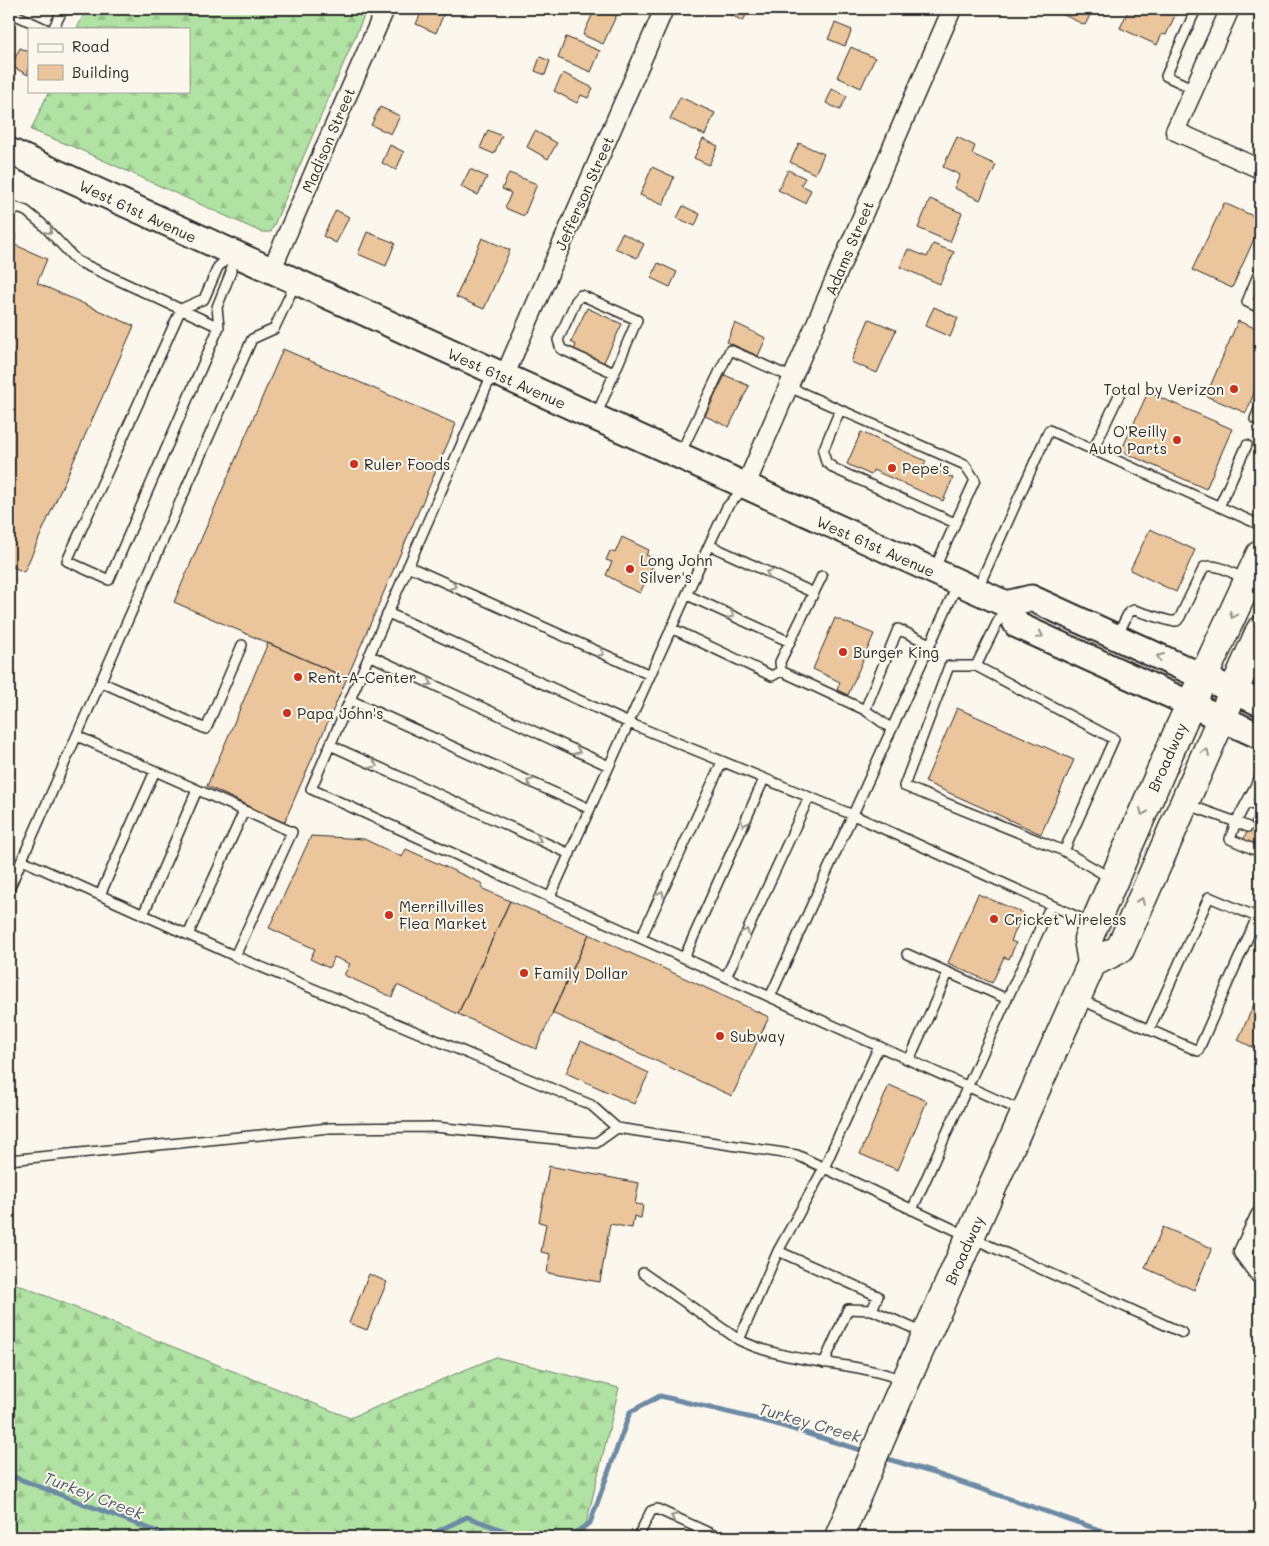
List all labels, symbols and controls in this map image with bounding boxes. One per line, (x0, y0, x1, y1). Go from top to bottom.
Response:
legend (28, 28, 190, 92)
text: Road (72, 36, 109, 56)
text: Building (72, 62, 129, 82)
street label: Madison Street (297, 84, 359, 196)
street label: Jefferson Street (550, 133, 618, 253)
street label: West 61st Avenue (76, 175, 200, 247)
street label: Adams Street (820, 198, 878, 298)
one-way arrow (43, 226, 52, 235)
street label: West 61st Avenue (445, 343, 569, 413)
place label: Total by Verizon (1103, 379, 1224, 399)
marker: Total by Verizon (1228, 383, 1240, 395)
place label: O'Reilly Auto Parts (1088, 421, 1167, 458)
marker: O'Reilly Auto Parts (1171, 434, 1183, 446)
place label: Ruler Foods (364, 454, 450, 474)
marker: Ruler Foods (348, 458, 360, 470)
place label: Pepe's (902, 458, 950, 478)
marker: Pepe's (886, 462, 898, 474)
street label: West 61st Avenue (814, 511, 938, 581)
place label: Long John Silver's (640, 550, 713, 587)
marker: Long John Silver's (624, 563, 636, 575)
one-way arrow (765, 568, 774, 579)
one-way arrow (448, 579, 457, 590)
one-way arrow (726, 608, 735, 619)
one-way arrow (1228, 610, 1239, 619)
one-way arrow (1035, 629, 1044, 640)
place label: Burger King (853, 642, 939, 662)
one-way arrow (596, 646, 605, 657)
marker: Burger King (837, 646, 849, 658)
one-way arrow (1156, 653, 1165, 663)
place label: Rent-A-Center (308, 667, 417, 687)
marker: Rent-A-Center (292, 671, 304, 683)
one-way arrow (424, 677, 433, 687)
place label: Papa John's (297, 703, 383, 723)
marker: Papa John's (281, 707, 293, 719)
street label: Broadway (1143, 719, 1191, 795)
one-way arrow (572, 745, 581, 755)
one-way arrow (1200, 748, 1211, 757)
one-way arrow (369, 759, 378, 770)
one-way arrow (526, 777, 535, 788)
one-way arrow (1138, 807, 1149, 816)
one-way arrow (740, 818, 751, 827)
one-way arrow (533, 833, 542, 844)
one-way arrow (655, 890, 665, 899)
place label: Merrillvilles Flea Market (399, 896, 487, 933)
one-way arrow (1134, 897, 1145, 906)
marker: Merrillvilles Flea Market (383, 909, 395, 921)
place label: Cricket Wireless (1004, 909, 1127, 929)
marker: Cricket Wireless (988, 913, 1000, 925)
one-way arrow (740, 928, 751, 937)
place label: Family Dollar (534, 963, 628, 983)
marker: Family Dollar (518, 967, 530, 979)
place label: Subway (730, 1026, 785, 1046)
marker: Subway (714, 1030, 726, 1042)
street label: Broadway (940, 1212, 988, 1288)
water label: Turkey Creek (756, 1397, 864, 1447)
water label: Turkey Creek (41, 1466, 147, 1524)
one-way arrow (670, 1512, 679, 1523)

